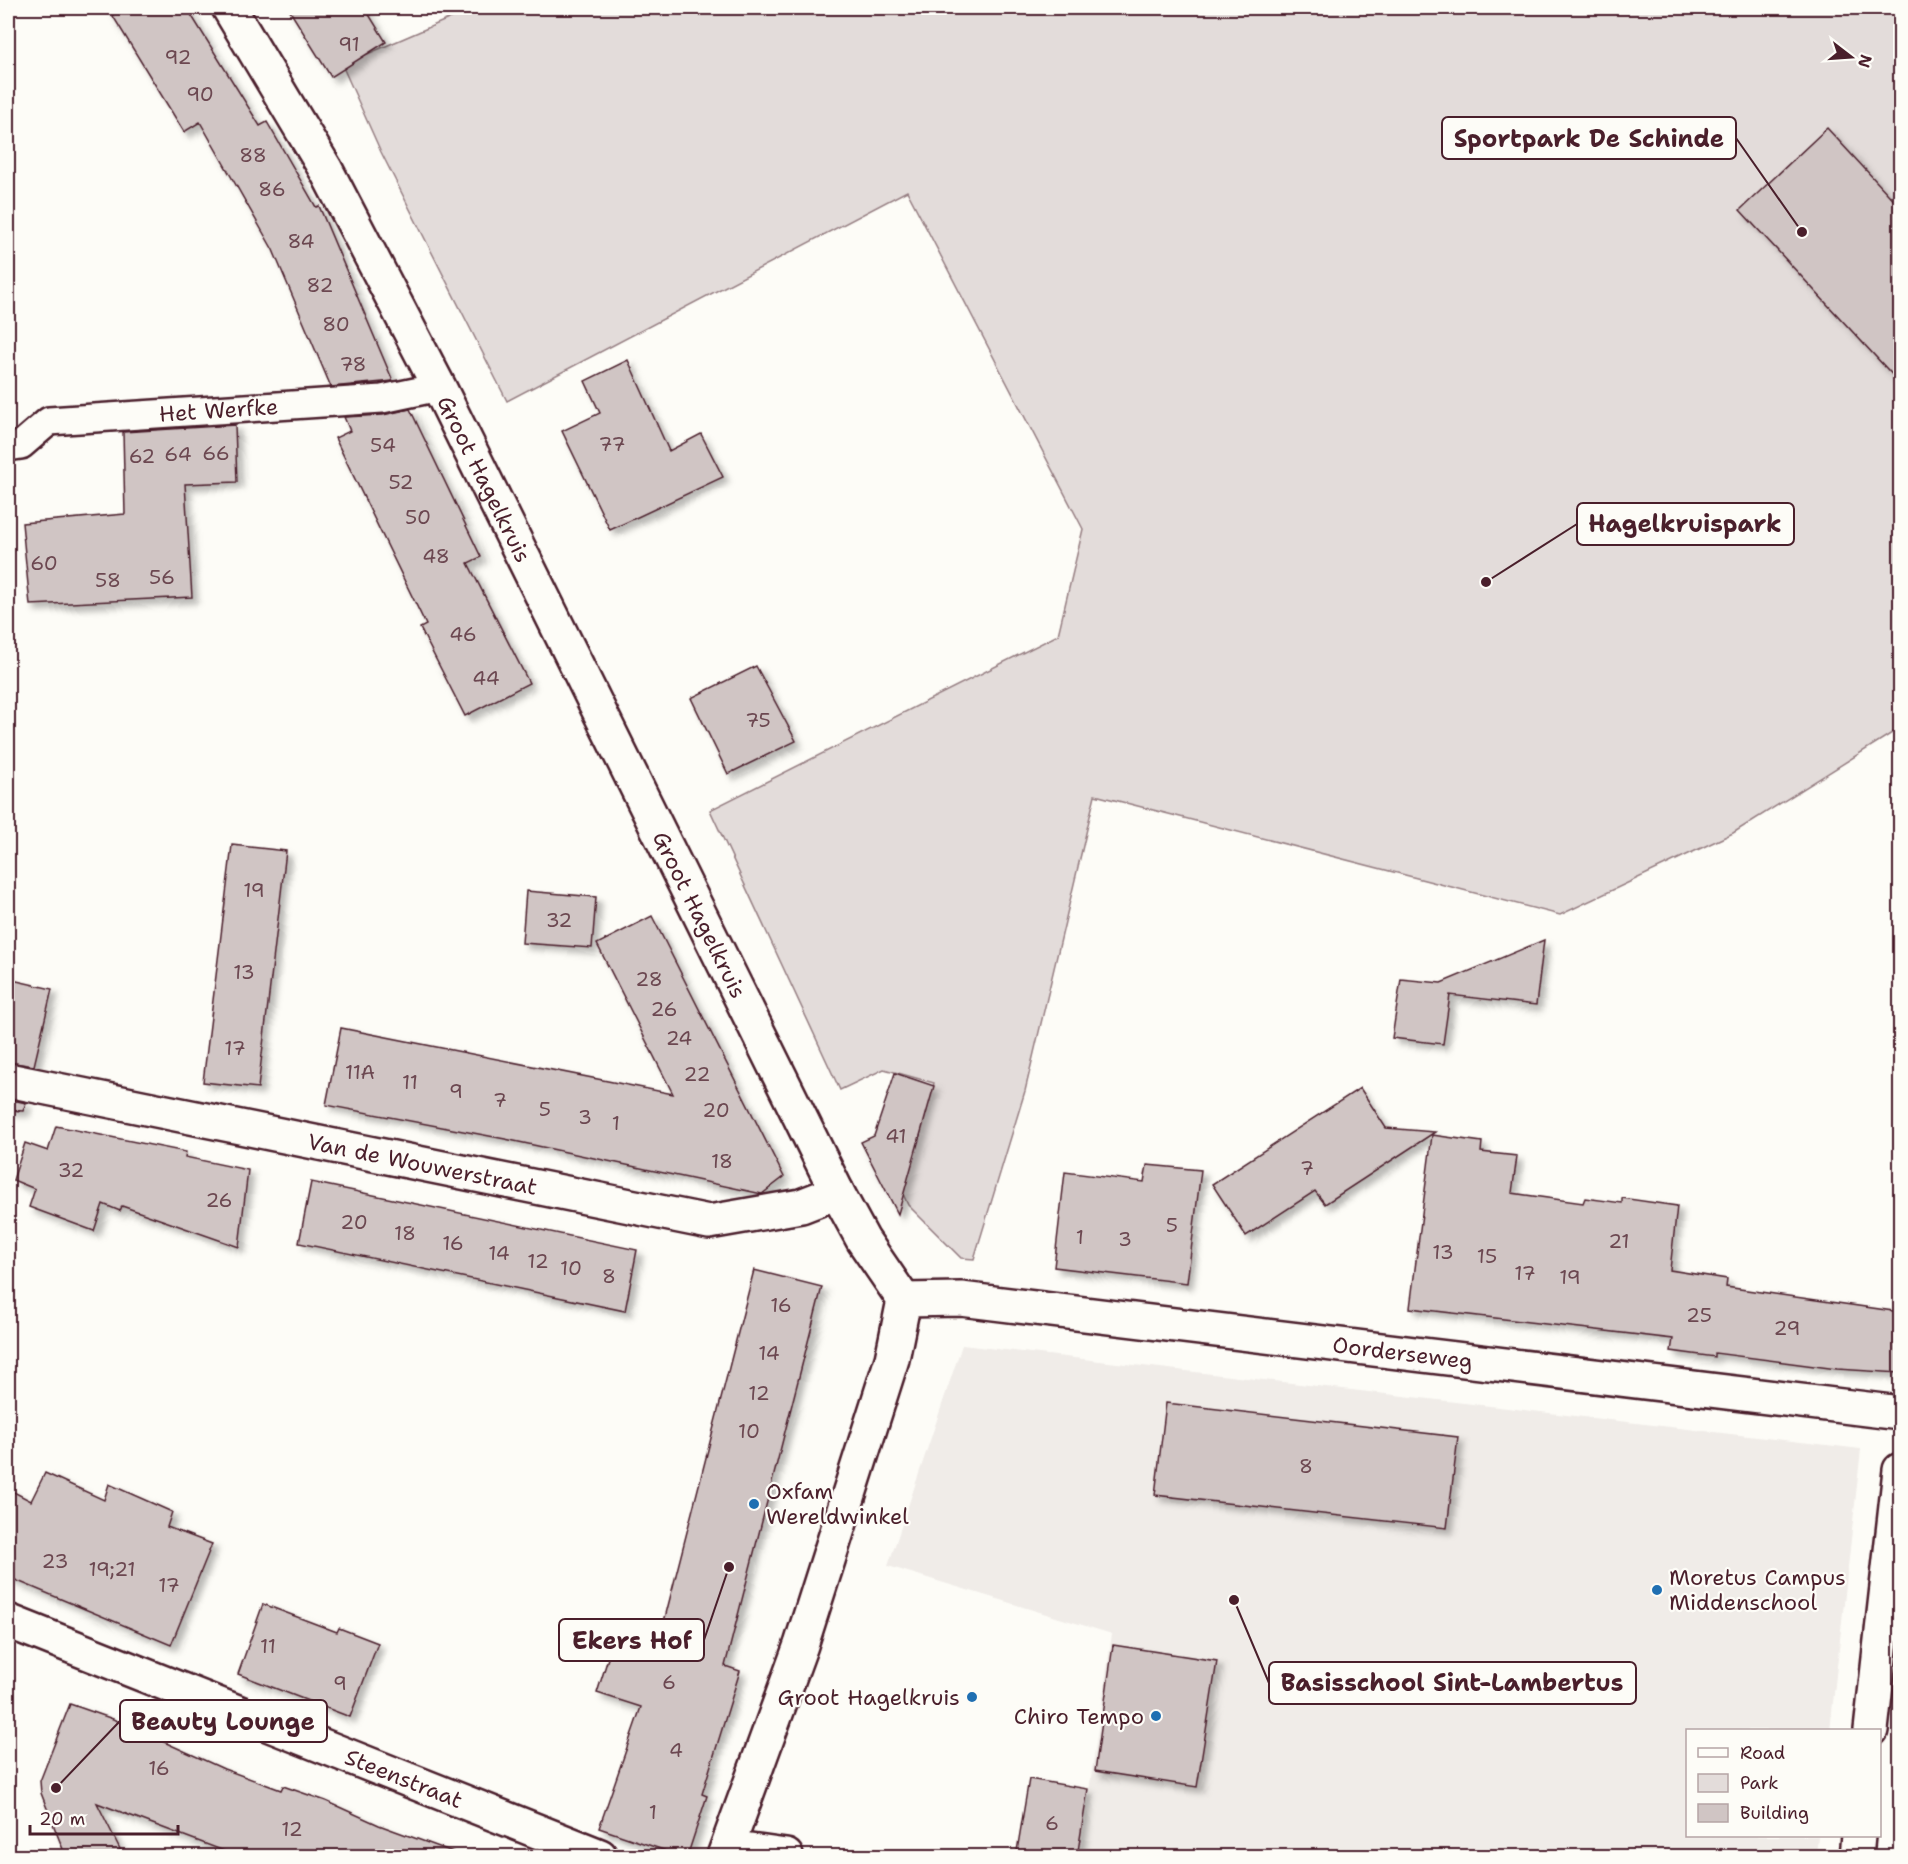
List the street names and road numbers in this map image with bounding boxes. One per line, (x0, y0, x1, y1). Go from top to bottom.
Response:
street label: Groot Hagelkruis (431, 391, 537, 567)
street label: Het Werfke (158, 392, 279, 429)
street label: Groot Hagelkruis (646, 827, 753, 1003)
street label: Van de Wouwerstraat (305, 1127, 540, 1202)
street label: Oorderseweg (1331, 1330, 1474, 1376)
street label: Steenstraat (341, 1742, 467, 1815)

